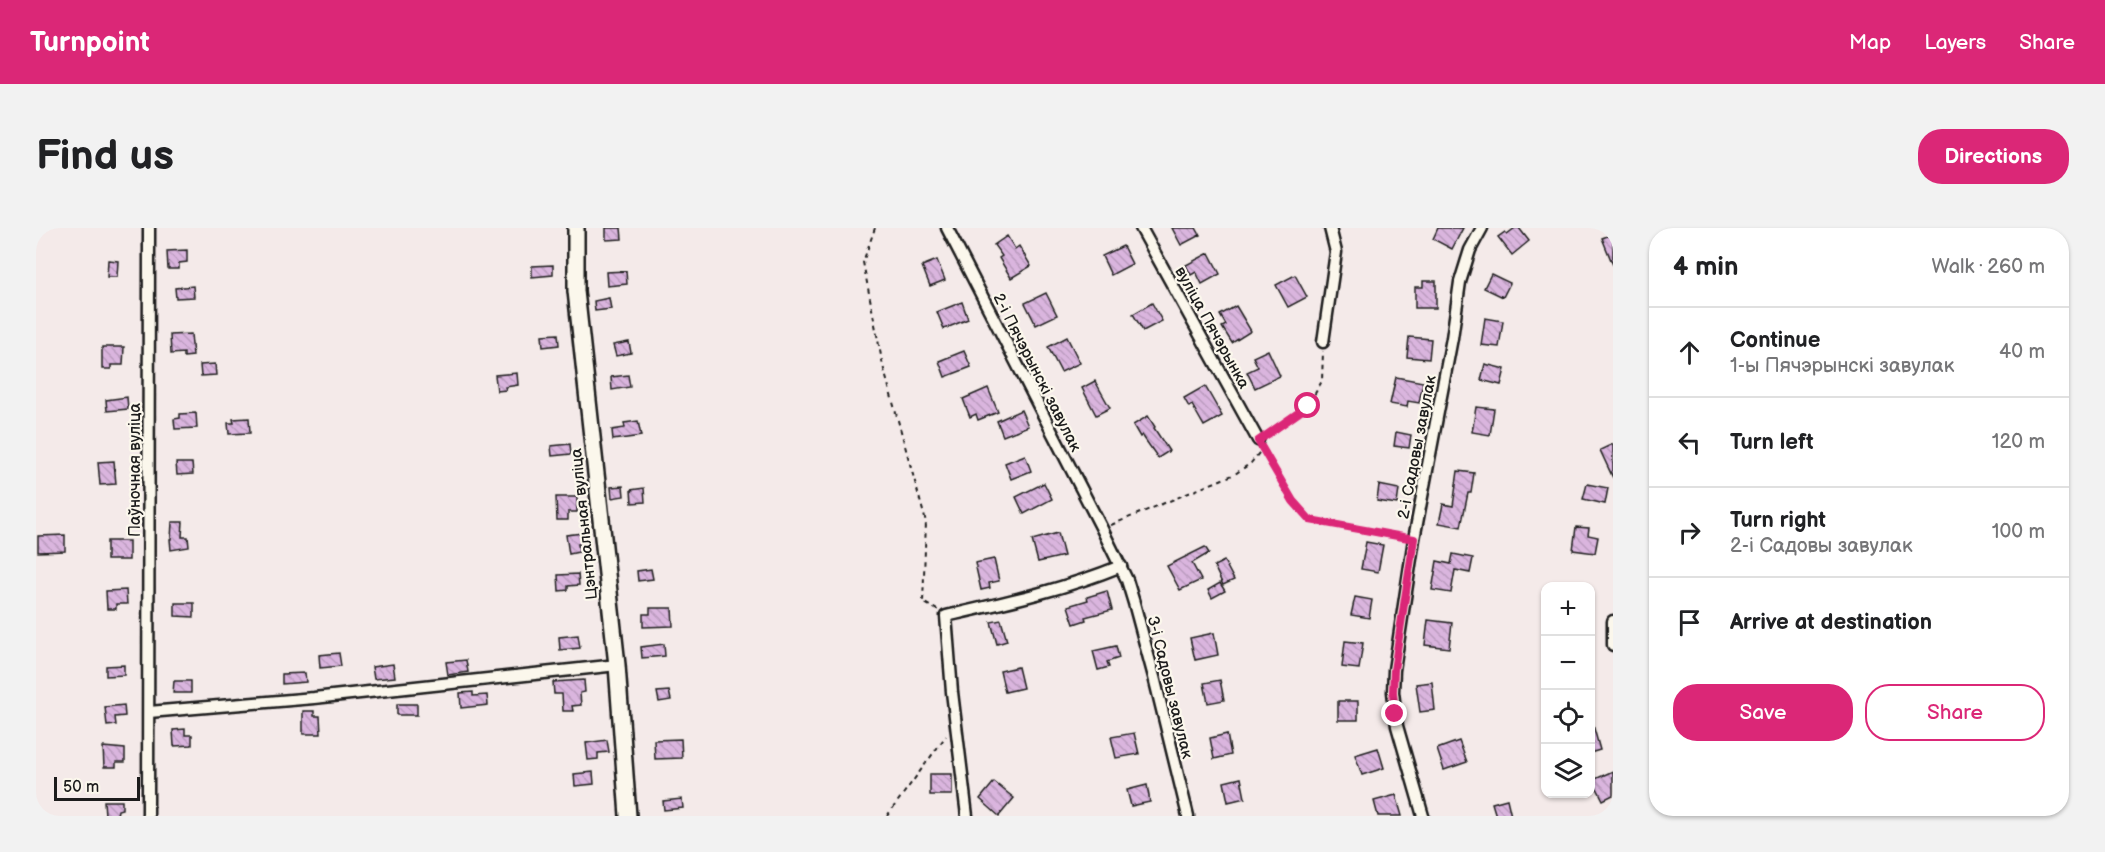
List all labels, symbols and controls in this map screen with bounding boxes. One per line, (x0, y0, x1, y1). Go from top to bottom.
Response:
text: Turnpoint (30, 26, 150, 59)
text: Map (1849, 30, 1891, 55)
text: Layers (1924, 30, 1986, 55)
text: Share (2019, 30, 2075, 55)
button: Directions (1918, 129, 2069, 184)
text: Find us (36, 131, 174, 182)
text: 4 min (1673, 252, 1738, 283)
text: Walk · 260 m (1932, 255, 2045, 279)
street label: вуліца Пячэрынка (1170, 263, 1253, 393)
street label: 2-і Пячэрынскі завулак (988, 290, 1085, 455)
text: Continue (1730, 327, 1820, 354)
icon: ahead (1673, 336, 1706, 369)
text: 40 m (1999, 340, 2045, 364)
text: 1-ы Пячэрынскі завулак (1730, 354, 1954, 378)
street label: 2-і Садовы завулак (1394, 373, 1441, 521)
route start (1294, 392, 1320, 418)
street label: Паўночная вуліца (126, 403, 145, 537)
icon: left (1673, 426, 1706, 459)
text: Turn left (1730, 429, 1814, 456)
text: 120 m (1992, 430, 2045, 454)
street label: Цэнтральная вуліца (567, 447, 602, 600)
text: Turn right (1730, 507, 1826, 534)
icon: right (1673, 516, 1706, 549)
text: 100 m (1992, 520, 2045, 544)
text: 2-і Садовы завулак (1730, 534, 1913, 558)
map controls (1541, 582, 1595, 798)
button: + (1541, 582, 1595, 636)
icon: arrive (1673, 606, 1706, 639)
text: Arrive at destination (1730, 609, 1932, 636)
street label: 3-і Садовы завулак (1143, 614, 1197, 761)
button: − (1541, 636, 1595, 690)
button: Save (1673, 684, 1853, 741)
button: Share (1865, 684, 2045, 741)
button: locate (1541, 690, 1595, 744)
route end (1381, 700, 1407, 726)
button: layers (1541, 744, 1595, 798)
scale bar (54, 774, 140, 802)
text: 50 m (63, 778, 99, 797)

